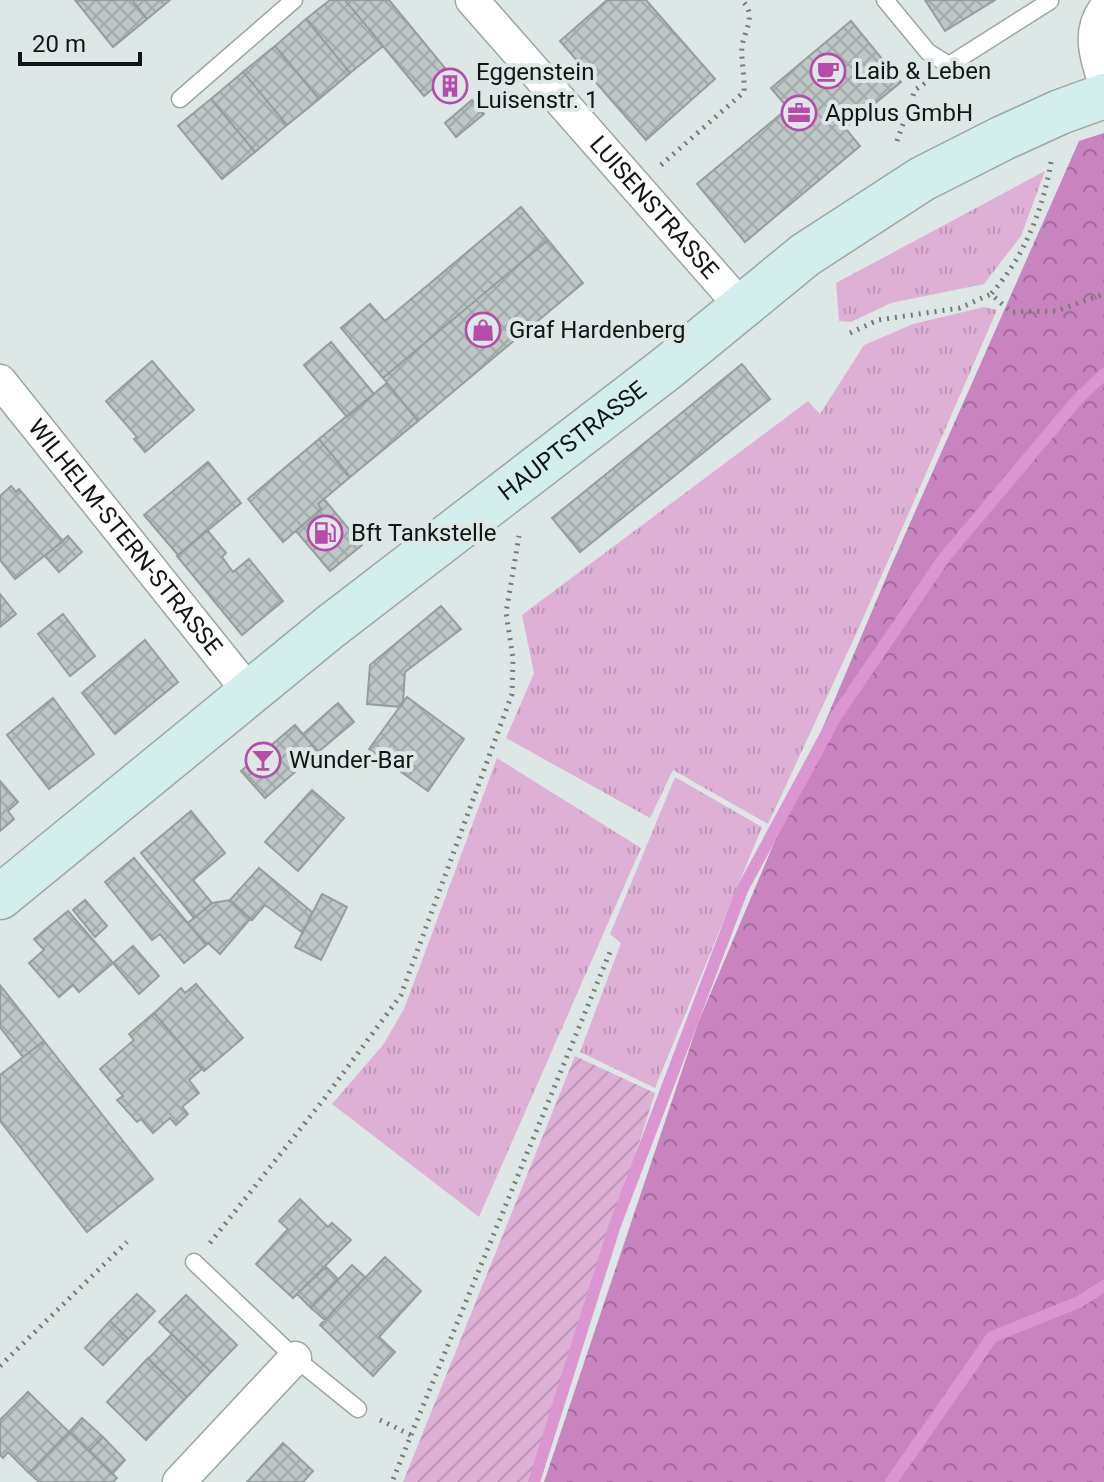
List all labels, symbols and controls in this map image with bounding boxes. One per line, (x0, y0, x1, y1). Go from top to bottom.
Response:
scale bar (20, 16, 140, 66)
text: 20 m (32, 30, 86, 58)
cafe icon: Laib & Leben (809, 52, 847, 90)
place label: Laib & Leben (854, 57, 991, 85)
place label: Eggenstein Luisenstr. 1 (476, 58, 599, 114)
building icon: Eggenstein Luisenstr. 1 (431, 67, 469, 105)
office icon: Applus GmbH (780, 94, 818, 132)
place label: Applus GmbH (825, 99, 973, 127)
street label: LUISENSTRASSE (584, 130, 724, 284)
shop icon: Graf Hardenberg (464, 311, 502, 349)
place label: Graf Hardenberg (509, 316, 686, 344)
street label: HAUPTSTRASSE (493, 375, 652, 506)
street label: WILHELM-STERN-STRASSE (22, 414, 228, 661)
fuel station icon: Bft Tankstelle (306, 514, 344, 552)
place label: Bft Tankstelle (351, 519, 496, 547)
bar icon: Wunder-Bar (244, 741, 282, 779)
place label: Wunder-Bar (289, 746, 414, 774)

